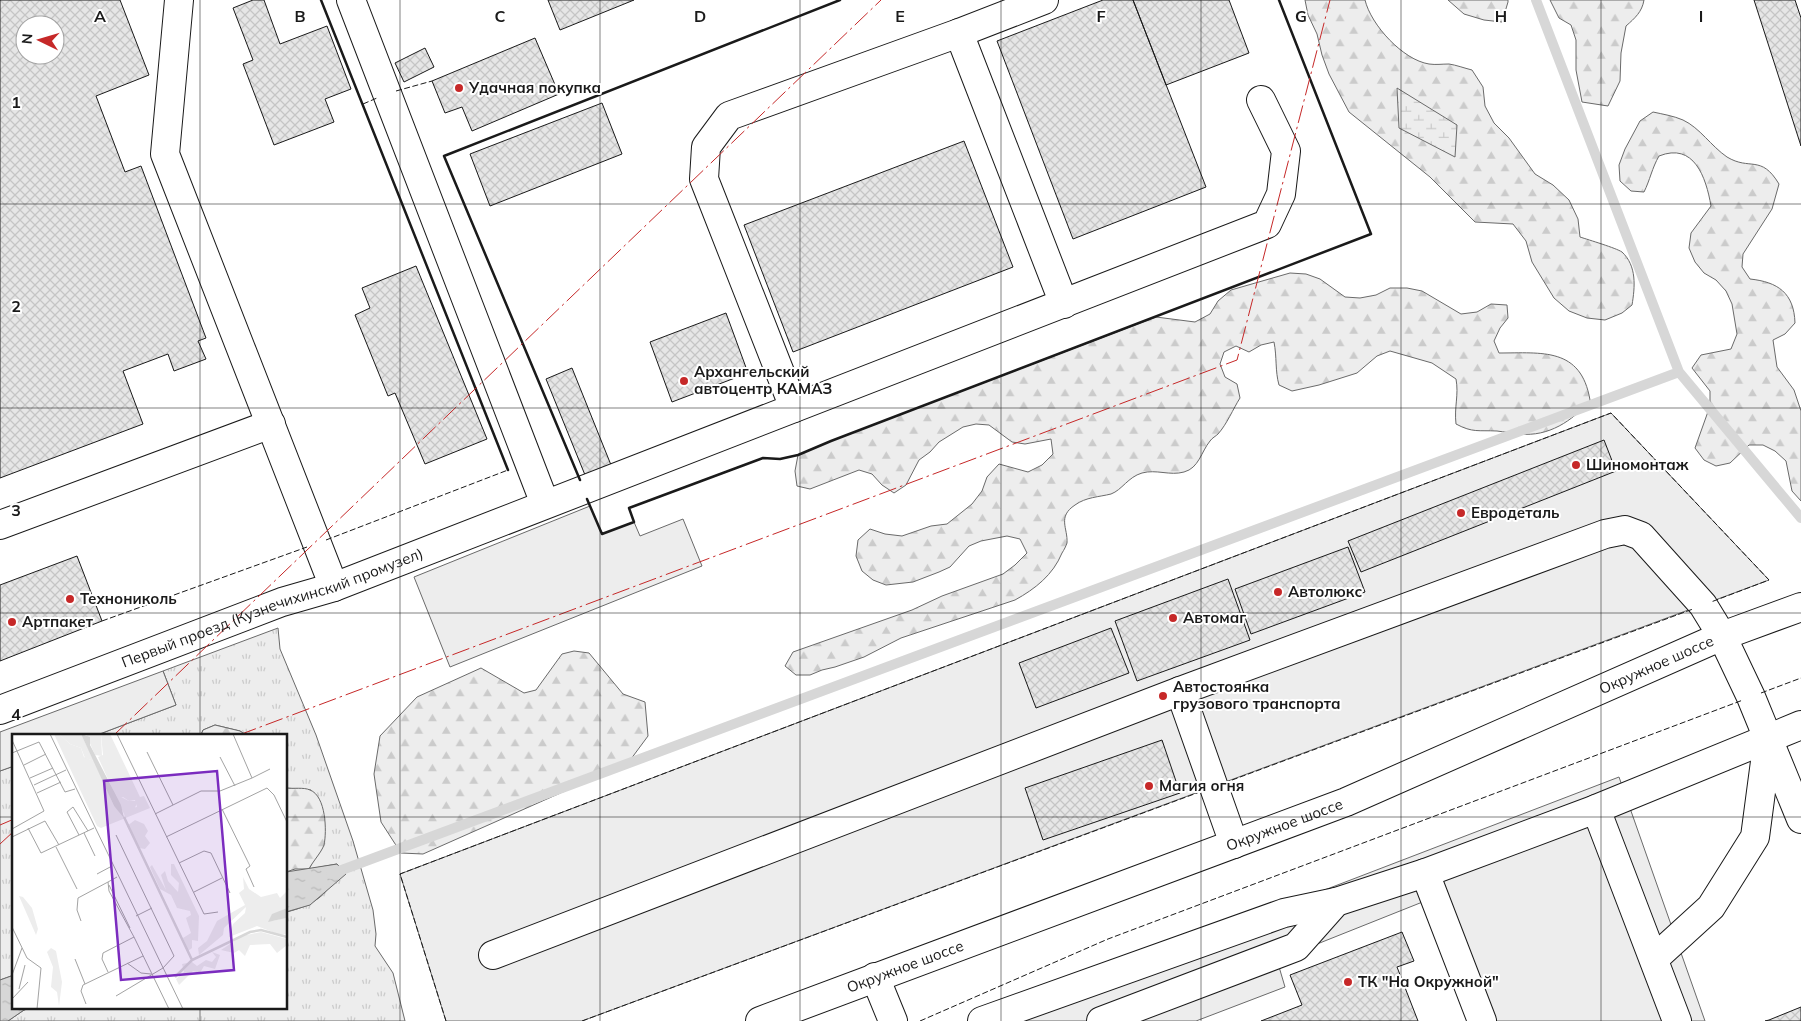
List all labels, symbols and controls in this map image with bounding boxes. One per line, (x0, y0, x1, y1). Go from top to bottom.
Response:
text: A (94, 6, 106, 26)
text: B (294, 6, 306, 26)
text: C (495, 6, 506, 26)
text: D (694, 6, 706, 26)
text: E (895, 6, 905, 26)
text: F (1096, 6, 1106, 26)
text: G (1295, 6, 1307, 26)
text: H (1495, 6, 1507, 26)
text: I (1699, 6, 1703, 26)
north arrow (15, 15, 65, 65)
text: N (18, 33, 36, 45)
place label: Удачная покупка (468, 78, 601, 97)
marker: Удачная покупка (453, 82, 465, 94)
text: 1 (11, 92, 21, 112)
text: 2 (11, 296, 21, 316)
place label: Архангельский автоцентр КАМАЗ (694, 362, 832, 398)
marker: Архангельский автоцентр КАМАЗ (678, 375, 690, 387)
place label: Шиномонтаж (1586, 455, 1689, 474)
marker: Шиномонтаж (1570, 459, 1582, 471)
text: 3 (11, 500, 21, 520)
place label: Евродеталь (1471, 503, 1560, 522)
marker: Евродеталь (1455, 507, 1467, 519)
street label: Первый проезд (Кузнечихинский промузел) (119, 543, 426, 672)
place label: Автолюкс (1288, 582, 1362, 601)
marker: Автолюкс (1272, 586, 1284, 598)
place label: Технониколь (80, 589, 177, 608)
marker: Технониколь (64, 593, 76, 605)
place label: Автомаг (1183, 608, 1246, 627)
place label: Артпакет (22, 612, 94, 631)
marker: Автомаг (1167, 612, 1179, 624)
marker: Артпакет (6, 616, 18, 628)
street label: Окружное шоссе (1596, 631, 1717, 698)
place label: Автостоянка грузового транспорта (1173, 677, 1341, 713)
marker: Автостоянка грузового транспорта (1157, 690, 1169, 702)
text: 4 (11, 704, 21, 724)
inset map (12, 734, 288, 1008)
place label: Магия огня (1159, 776, 1244, 795)
marker: Магия огня (1143, 780, 1155, 792)
street label: Окружное шоссе (1223, 794, 1345, 855)
street label: Окружное шоссе (844, 936, 966, 997)
place label: ТК "На Окружной" (1358, 972, 1499, 991)
marker: ТК "На Окружной" (1342, 976, 1354, 988)

